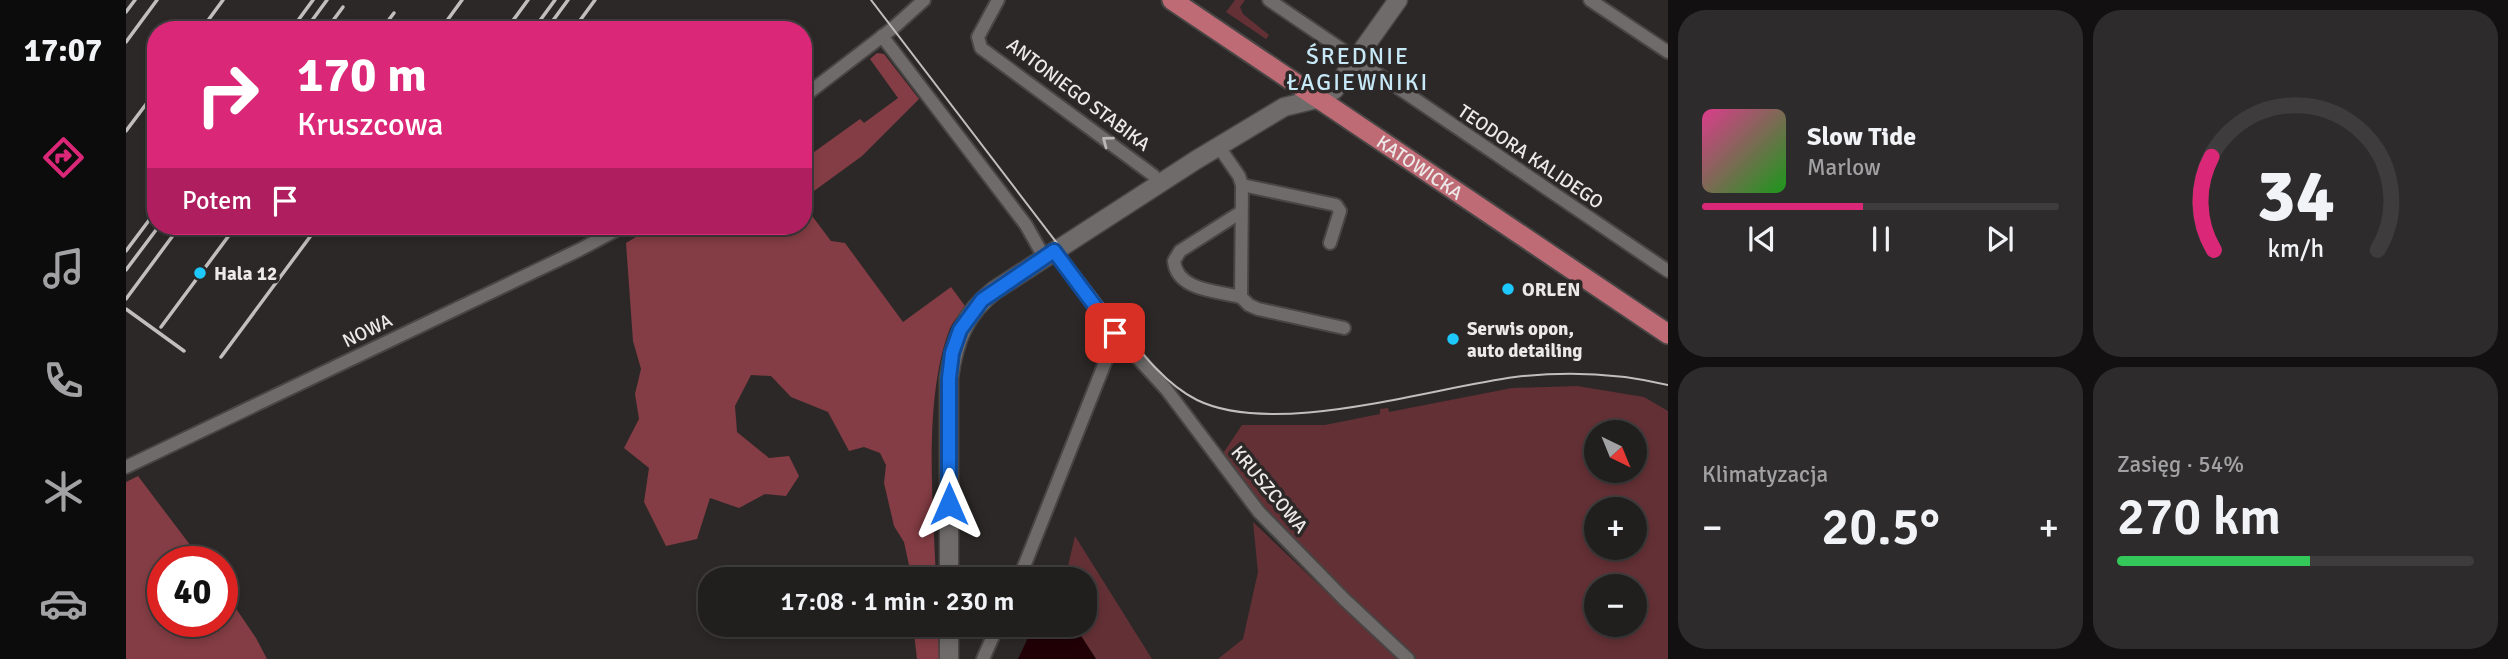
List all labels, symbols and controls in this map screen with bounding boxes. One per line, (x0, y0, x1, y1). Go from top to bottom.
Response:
text: 17:07 (24, 31, 102, 70)
street label: ANTONIEGO STABIKA (1002, 33, 1155, 157)
district label: ŚREDNIE ŁAGIEWNIKI (1287, 42, 1429, 97)
text: 170 m (297, 45, 427, 105)
icon: right (182, 49, 273, 140)
street label: TEODORA KALIDEGO (1453, 99, 1608, 214)
text: Kruszcowa (297, 105, 443, 144)
text: Slow Tide (1807, 121, 1916, 153)
street label: KATOWICKA (1372, 130, 1468, 206)
icon: directions (39, 133, 88, 182)
one-way arrow (1102, 137, 1114, 149)
text: 34 (2256, 152, 2335, 241)
text: Marlow (1807, 153, 1881, 182)
icon: arrive (266, 182, 304, 220)
text: Potem (182, 185, 252, 217)
icon: previous (1743, 220, 1781, 258)
icon: pause (1862, 220, 1900, 258)
icon: next (1981, 220, 2019, 258)
text: km/h (2267, 233, 2324, 264)
icon: music (39, 244, 88, 293)
place label: Hala 12 (214, 262, 277, 286)
marker: Hala 12 (192, 265, 208, 281)
place label: ORLEN (1522, 278, 1580, 302)
marker: ORLEN (1500, 281, 1516, 297)
pin (1085, 303, 1145, 363)
street label: NOWA (339, 308, 397, 353)
icon: arrive (1096, 314, 1134, 352)
place label: Serwis opon, auto detailing (1467, 317, 1582, 363)
marker: Serwis opon, auto detailing (1445, 331, 1461, 347)
icon: phone (39, 356, 88, 405)
north arrow (1584, 420, 1647, 483)
map controls (1584, 420, 1647, 637)
street label: KRUSZCOWA (1226, 441, 1313, 539)
text: Zasięg · 54% (2117, 450, 2244, 479)
text: Klimatyzacja (1702, 460, 1828, 489)
icon: climate (39, 467, 88, 516)
position arrow (912, 467, 986, 541)
text: 270 km (2117, 485, 2281, 549)
text: 20.5° (1821, 495, 1940, 559)
button: + (1584, 497, 1647, 560)
text: − (1702, 504, 1723, 551)
text: + (2038, 504, 2059, 551)
speed limit sign: 40 (147, 546, 238, 637)
button: − (1584, 574, 1647, 637)
icon: car (39, 579, 88, 628)
text: 17:08 · 1 min · 230 m (781, 586, 1014, 618)

